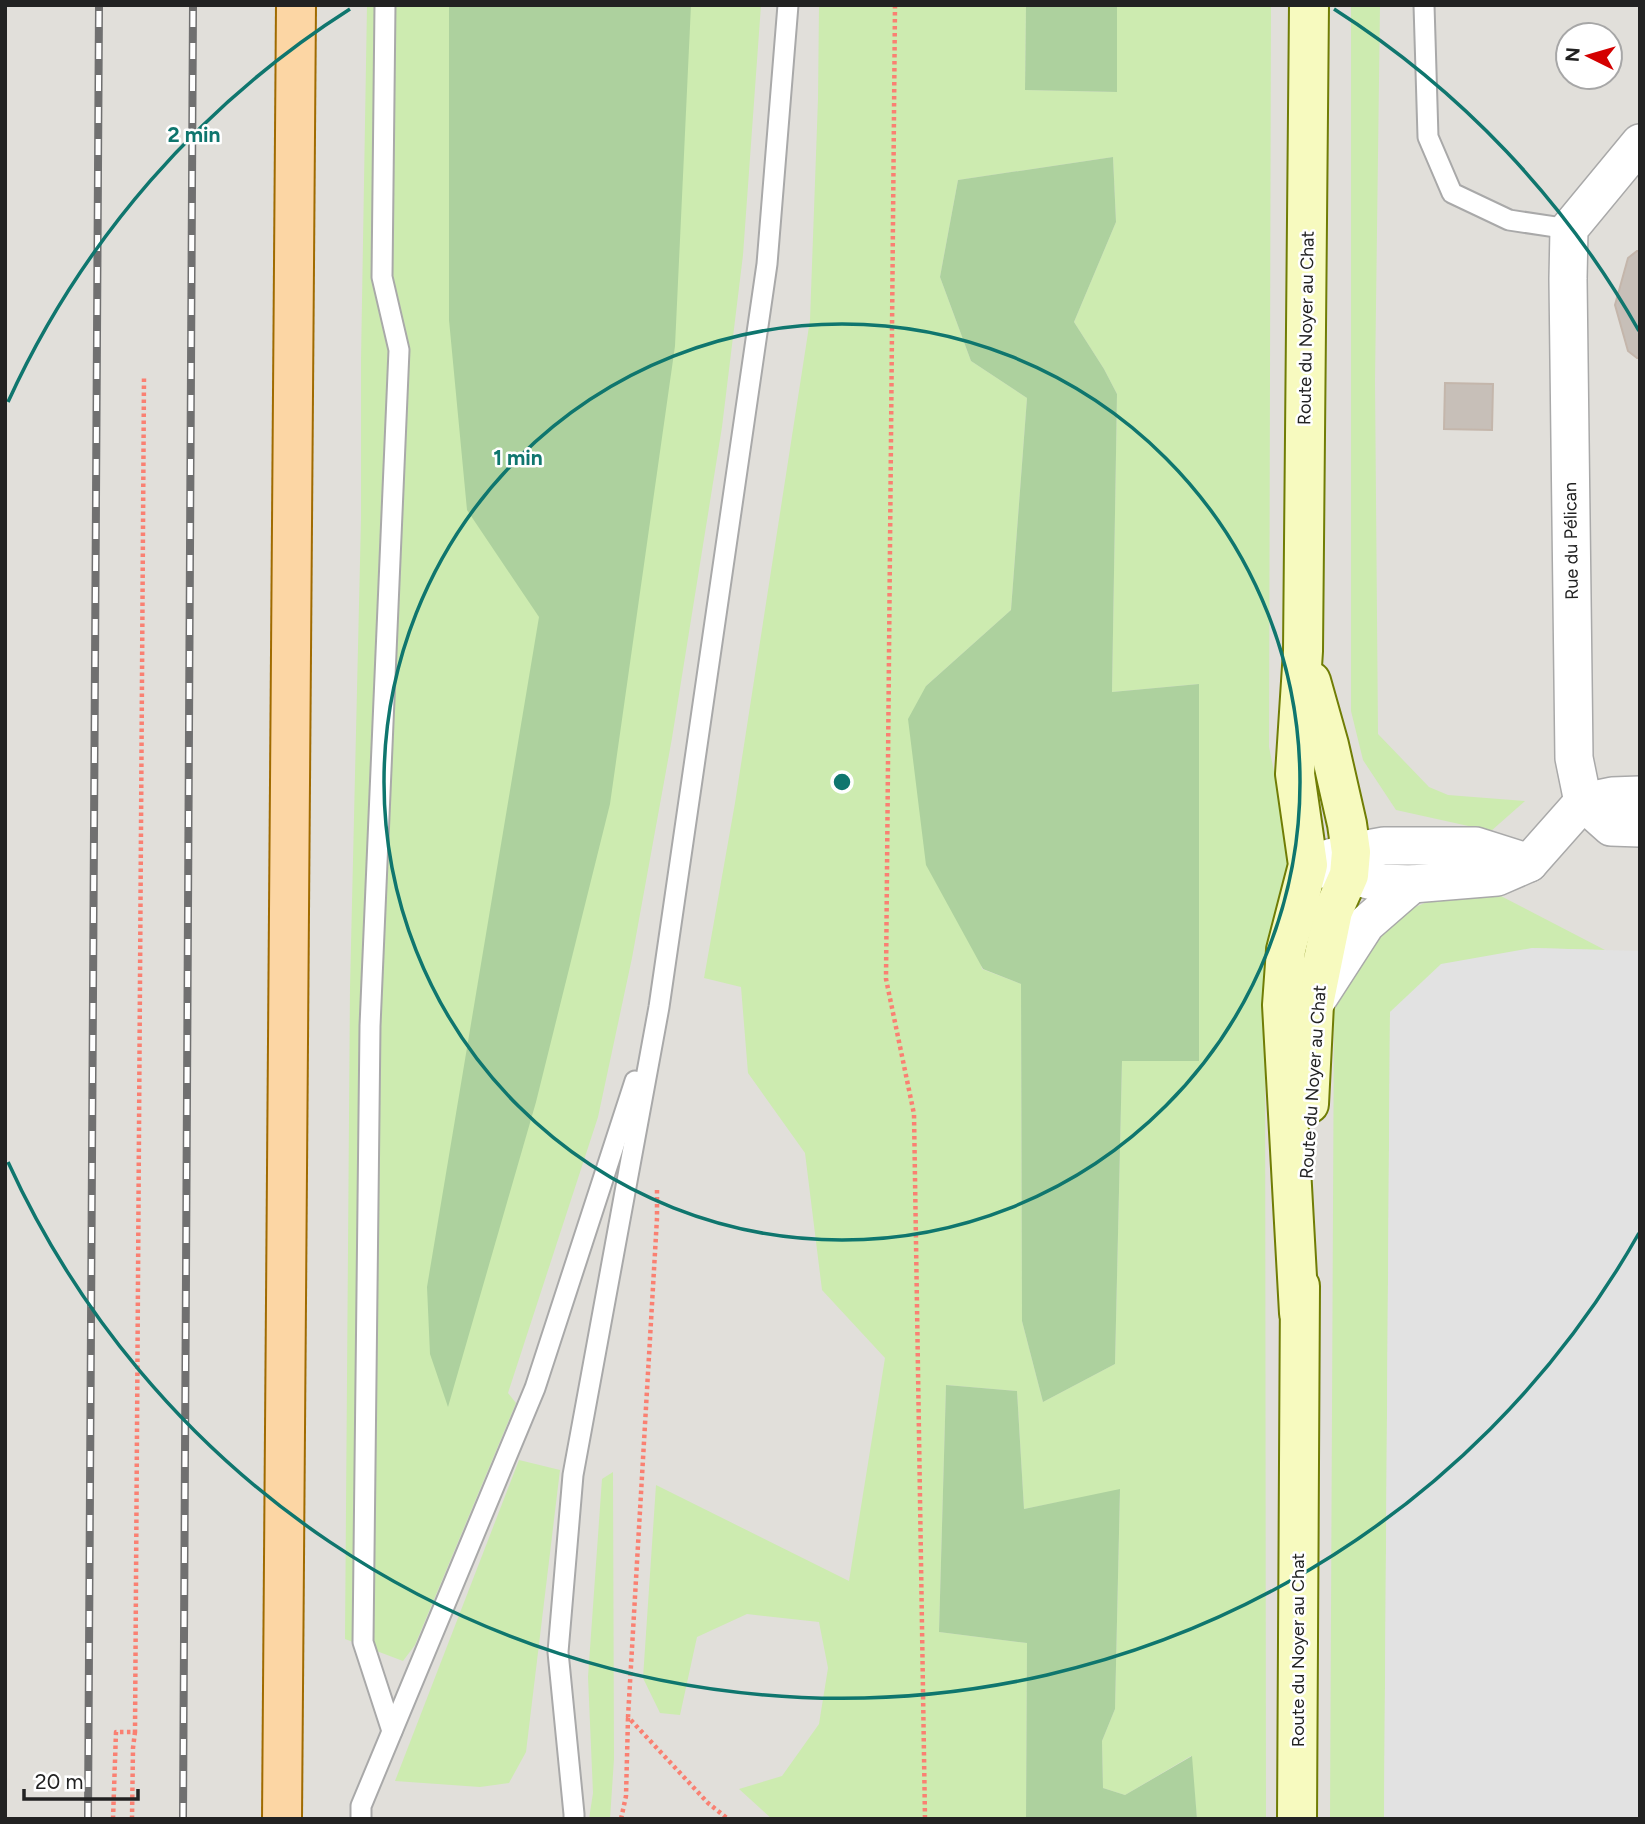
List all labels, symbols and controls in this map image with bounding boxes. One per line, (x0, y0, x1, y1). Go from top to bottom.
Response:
north arrow (1554, 21, 1624, 91)
text: N (1560, 46, 1585, 63)
text: 2 min (168, 122, 220, 147)
street label: Route du Noyer au Chat (1293, 231, 1319, 425)
text: 1 min (493, 445, 543, 470)
street label: Rue du Pélican (1559, 482, 1583, 600)
centre of rings (830, 770, 854, 794)
street label: Route du Noyer au Chat (1295, 984, 1331, 1180)
street label: Route du Noyer au Chat (1287, 1553, 1309, 1747)
scale bar (24, 1758, 138, 1802)
text: 20 m (35, 1769, 83, 1794)

